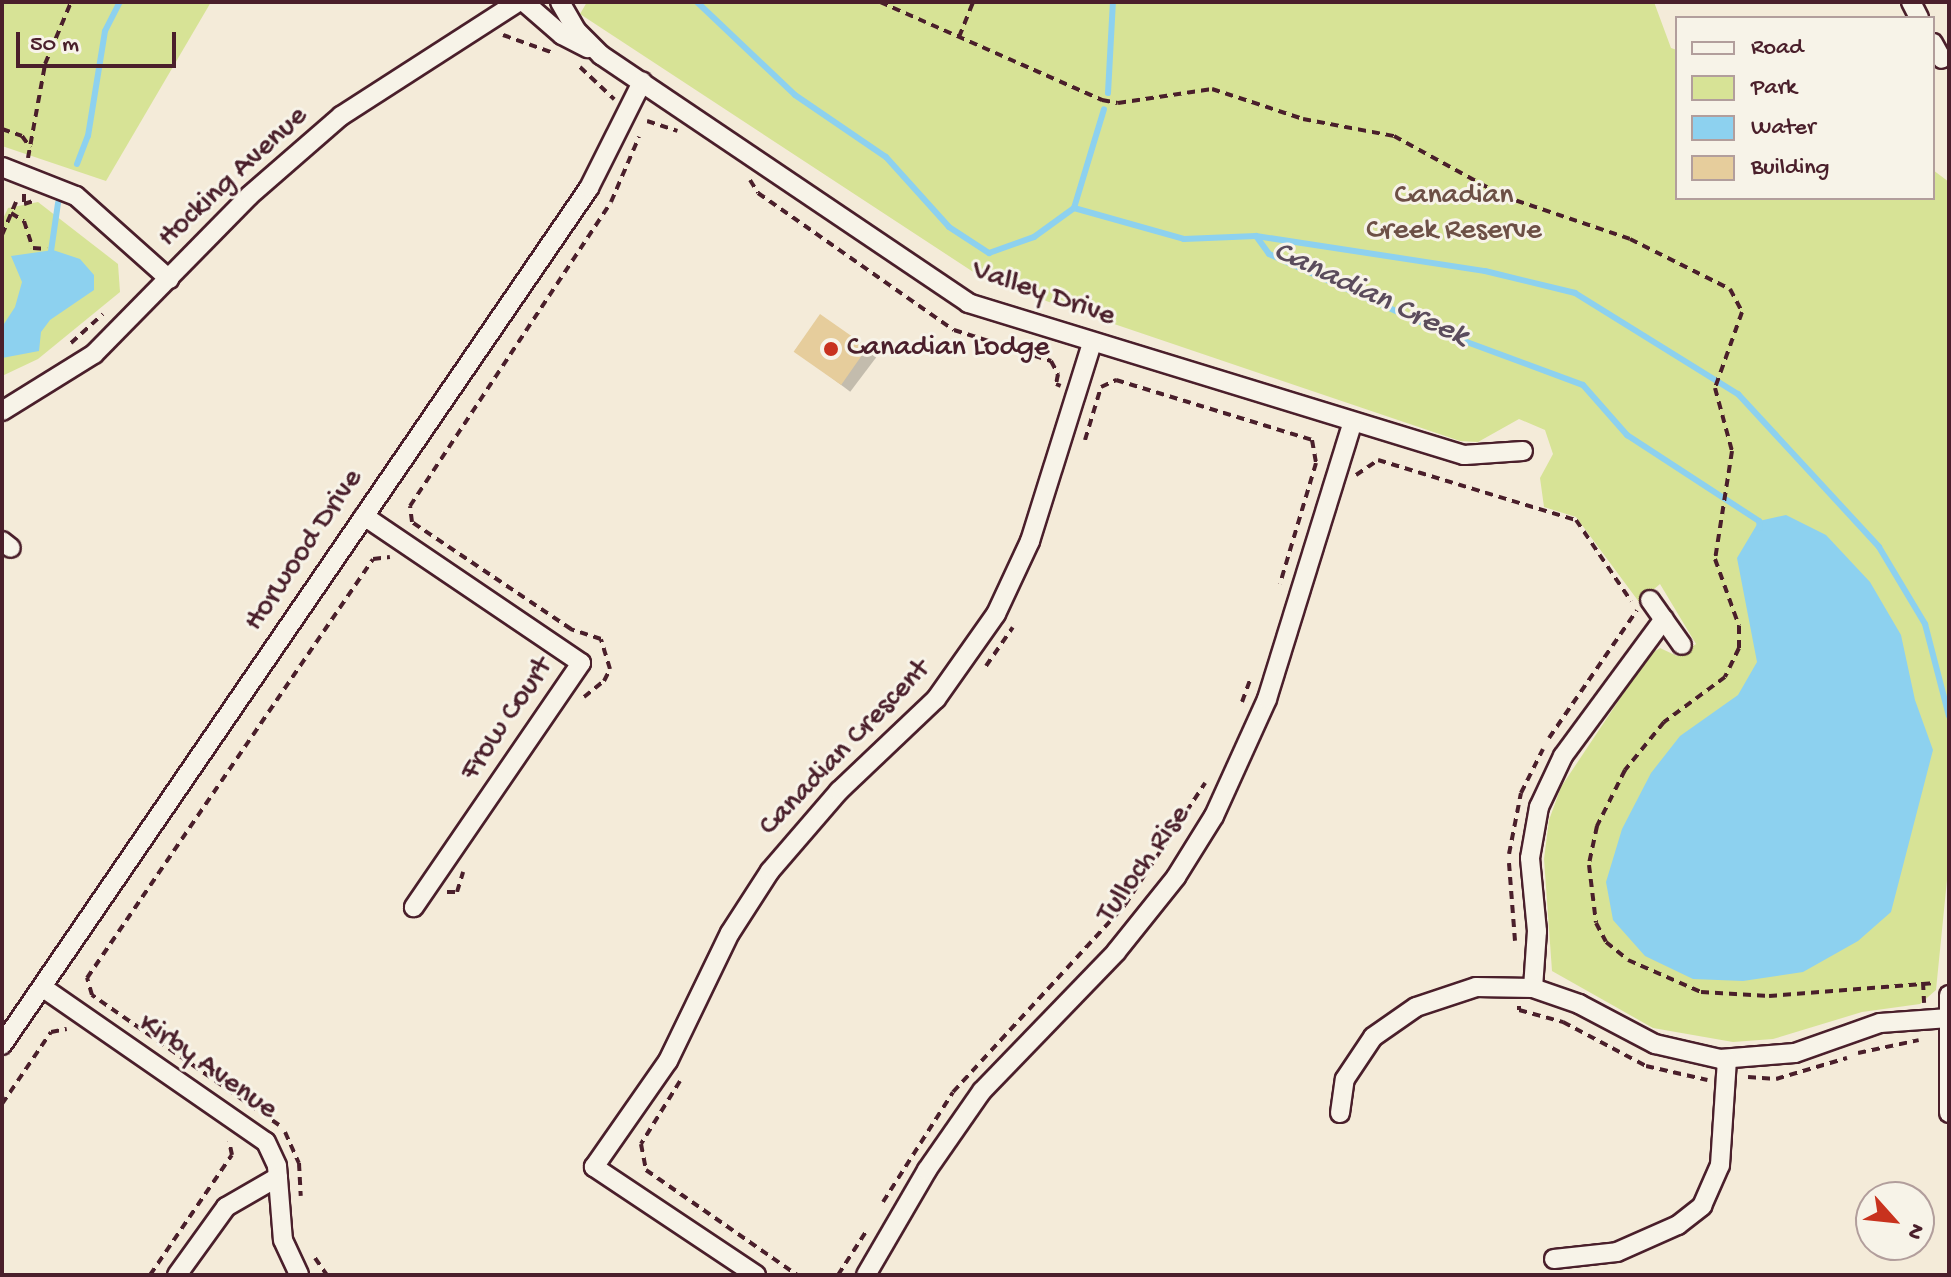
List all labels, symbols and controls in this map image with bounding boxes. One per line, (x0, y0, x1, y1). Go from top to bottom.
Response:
scale bar (20, 16, 180, 66)
legend (1675, 16, 1935, 200)
text: 50 m (30, 31, 79, 60)
text: Road (1751, 34, 1803, 63)
text: Park (1751, 74, 1797, 103)
street label: Hocking Avenue (152, 100, 316, 256)
text: Water (1751, 114, 1815, 143)
text: Building (1751, 154, 1829, 183)
park label: Canadian Creek Reserve (1366, 179, 1542, 250)
water label: Canadian Creek (1267, 233, 1473, 357)
street label: Valley Drive (967, 254, 1119, 336)
place label: Canadian Lodge (847, 331, 1050, 367)
marker: Canadian Lodge (822, 340, 840, 358)
street label: Horwood Drive (238, 463, 372, 639)
street label: Frow Court (454, 652, 562, 788)
street label: Canadian Crescent (753, 653, 939, 845)
street label: Tulloch Rise (1090, 799, 1200, 931)
street label: Kirby Avenue (130, 1007, 284, 1129)
north arrow (1855, 1181, 1935, 1261)
text: N (1900, 1219, 1929, 1243)

